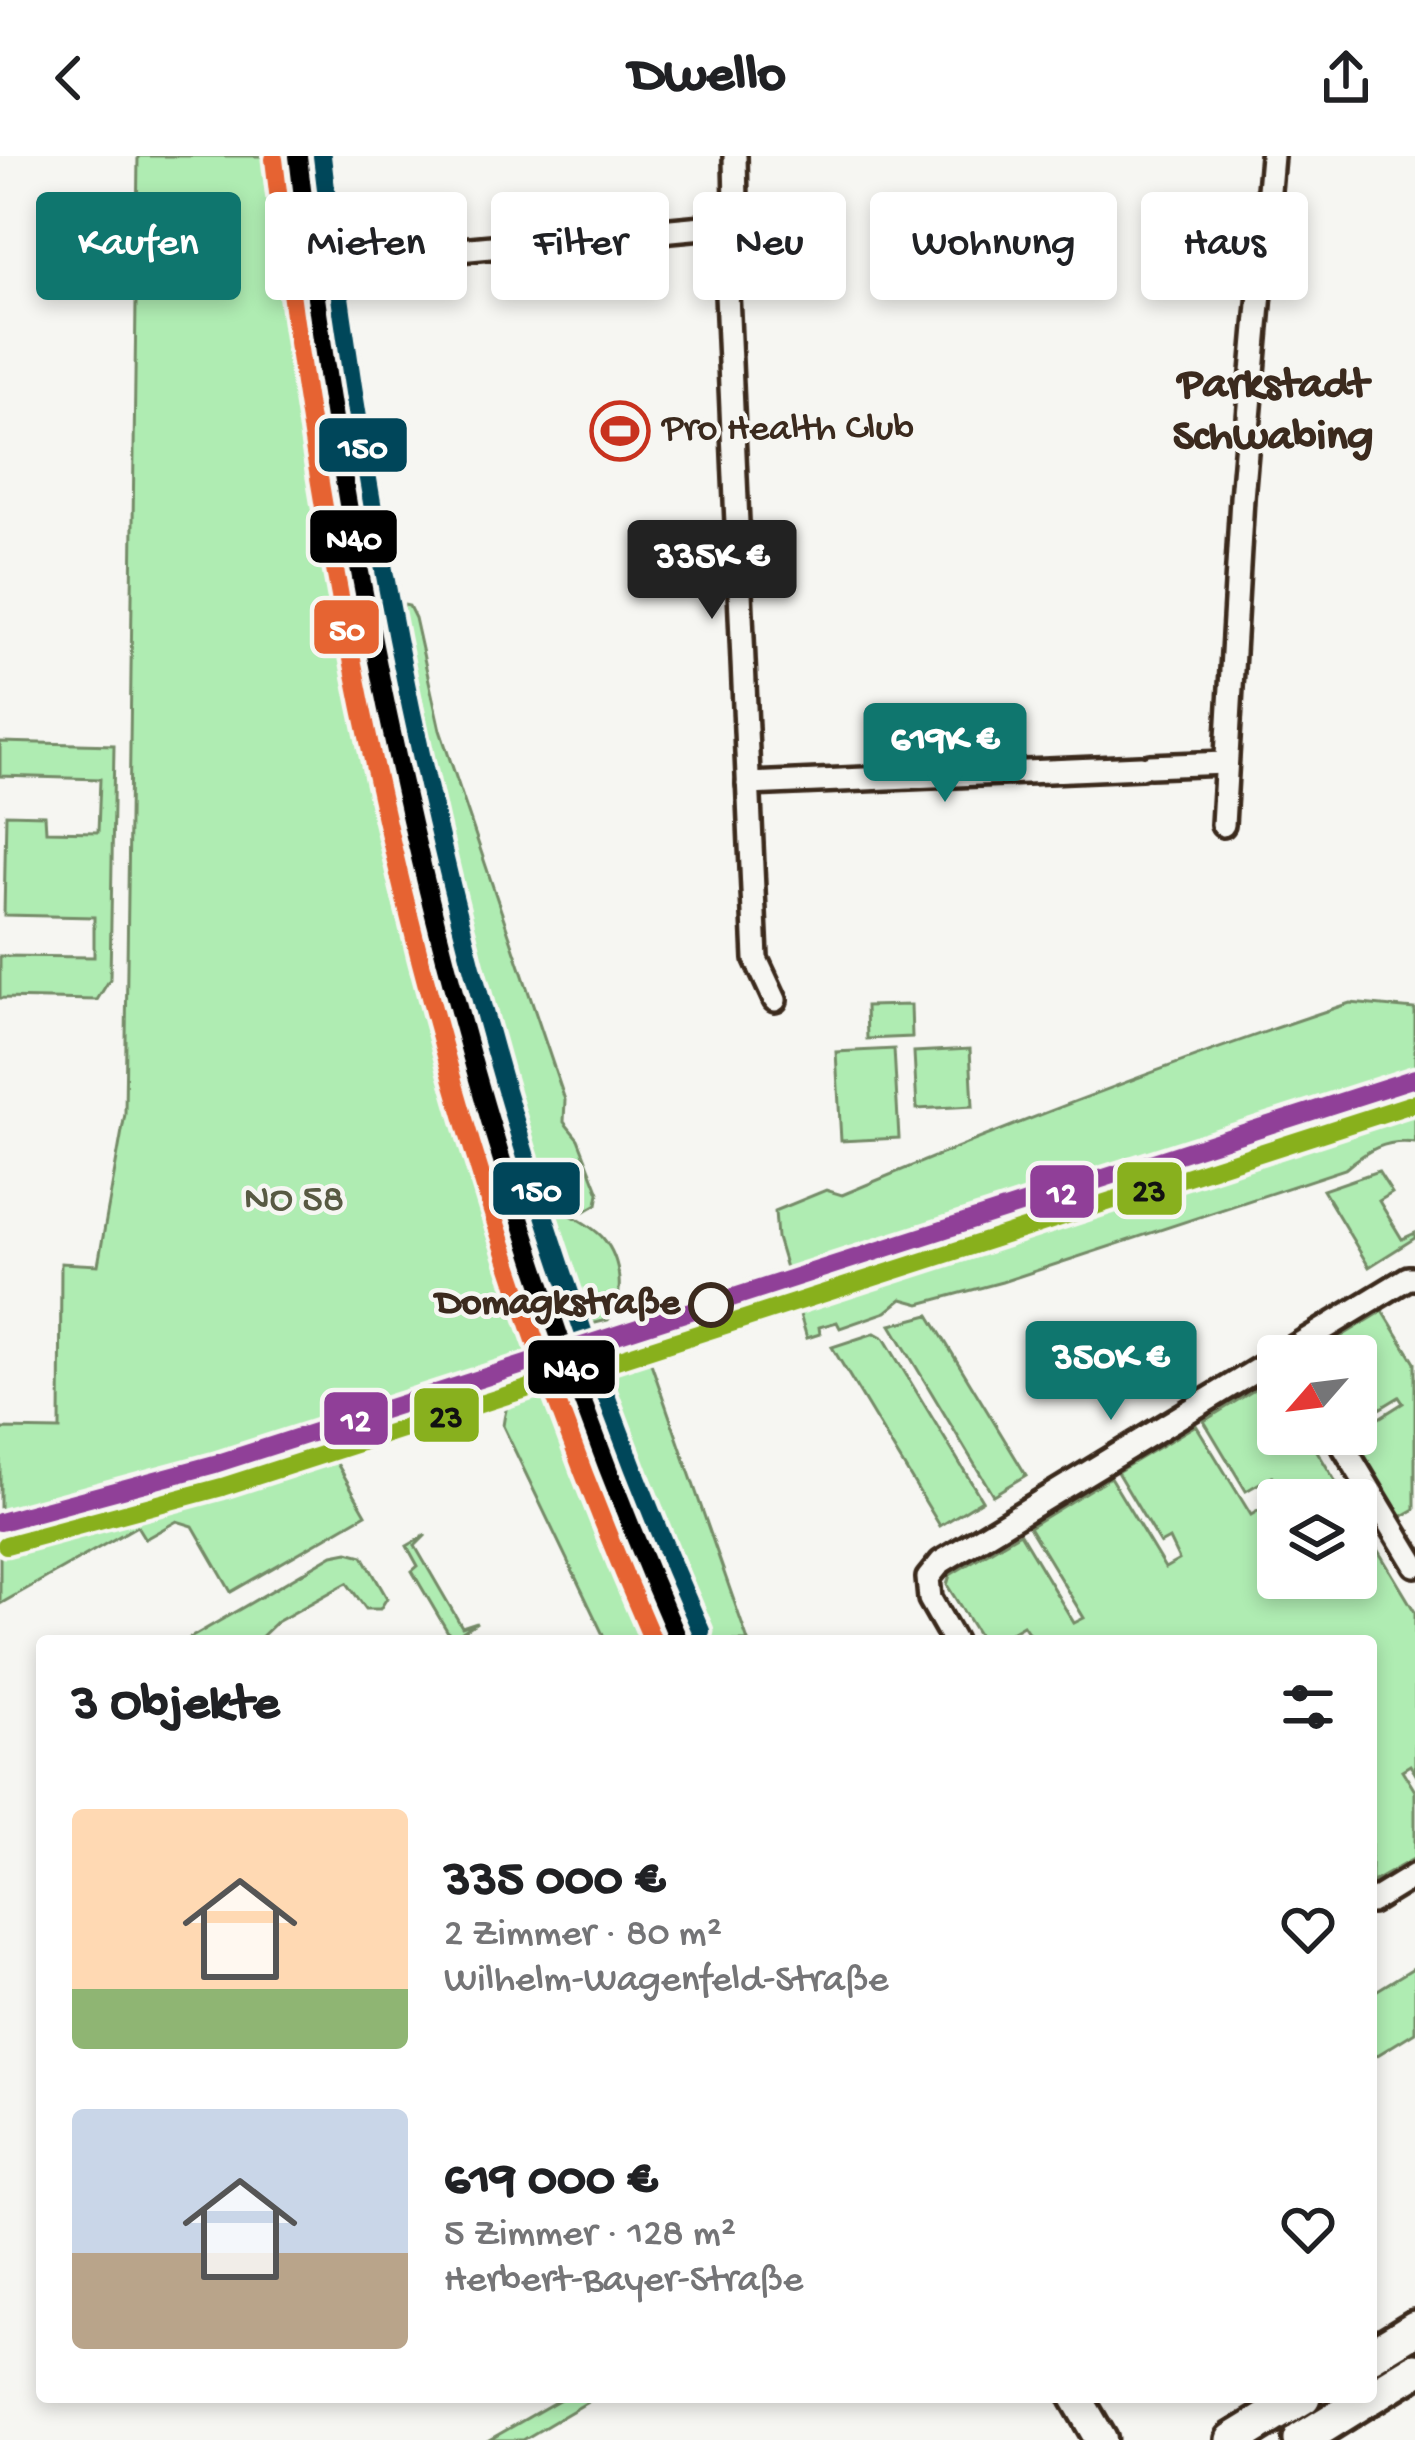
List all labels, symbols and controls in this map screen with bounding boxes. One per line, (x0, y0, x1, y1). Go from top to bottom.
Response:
icon: back (36, 45, 102, 111)
icon: share (1313, 45, 1379, 111)
text: Dwello (629, 46, 786, 110)
chip: Kaufen (36, 192, 241, 300)
chip: Mieten (265, 192, 467, 300)
chip: Filter (491, 192, 669, 300)
chip: Neu (693, 192, 846, 300)
chip: Wohnung (870, 192, 1117, 300)
chip: Haus (1141, 192, 1308, 300)
district label: Parkstadt Schwabing (1173, 360, 1373, 465)
sports icon: Pro Health Club (589, 400, 651, 462)
place label: Pro Health Club (660, 408, 914, 454)
line badge: 150 (317, 416, 409, 474)
text: 150 (337, 432, 388, 470)
line badge: N40 (308, 508, 399, 565)
pin: 335K € (614, 520, 810, 622)
text: N40 (326, 523, 382, 561)
text: 335K € (655, 536, 769, 582)
line badge: 50 (312, 598, 381, 656)
text: 50 (329, 614, 365, 652)
pin: 619K € (847, 703, 1043, 805)
text: 619K € (891, 719, 999, 765)
line badge: 150 (491, 1160, 582, 1217)
line badge: 23 (1115, 1160, 1184, 1217)
line badge: 12 (1028, 1163, 1096, 1220)
text: 150 (511, 1175, 562, 1213)
text: 23 (1132, 1175, 1166, 1213)
text: 12 (1046, 1178, 1077, 1216)
park label: NO 58 (244, 1179, 344, 1225)
place label: Domagkstraße (433, 1282, 682, 1328)
marker: Domagkstraße (690, 1284, 732, 1326)
pin: 350K € (1013, 1321, 1209, 1423)
north arrow (1257, 1335, 1377, 1455)
map controls (1257, 1335, 1377, 1599)
text: 350K € (1053, 1337, 1169, 1383)
line badge: N40 (526, 1338, 617, 1396)
text: N40 (543, 1353, 599, 1391)
line badge: 23 (412, 1386, 481, 1444)
line badge: 12 (322, 1390, 390, 1447)
text: 23 (429, 1401, 463, 1439)
text: 12 (340, 1405, 371, 1443)
button: layers (1257, 1479, 1377, 1599)
icon: filters (1275, 1674, 1341, 1740)
text: 3 Objekte (72, 1677, 279, 1737)
text: 335 000 € (444, 1853, 665, 1913)
icon: home (168, 1857, 312, 2001)
icon: heart (1275, 1896, 1341, 1962)
text: 2 Zimmer · 80 m² (444, 1913, 722, 1959)
text: Wilhelm-Wagenfeld-Straße (444, 1959, 889, 2005)
text: 619 000 € (444, 2153, 657, 2213)
icon: home (168, 2157, 312, 2301)
icon: heart (1275, 2196, 1341, 2262)
text: 5 Zimmer · 128 m² (444, 2213, 736, 2259)
text: Herbert-Bayer-Straße (444, 2259, 803, 2305)

